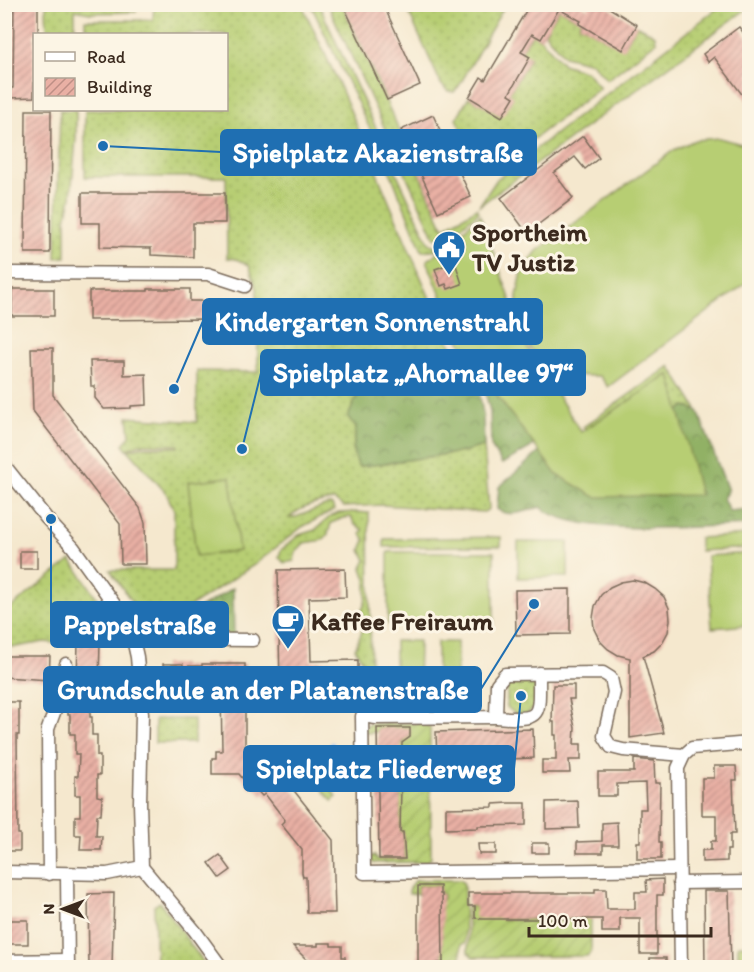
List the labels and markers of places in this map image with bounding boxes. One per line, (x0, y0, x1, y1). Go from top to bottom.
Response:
callout: Spielplatz Akazienstraße (221, 130, 536, 175)
place label: Sportheim TV Justiz (471, 216, 588, 278)
public building icon: Sportheim TV Justiz (431, 229, 467, 276)
callout: Kindergarten Sonnenstrahl (203, 299, 542, 344)
callout: Spielplatz „Ahornallee 97“ (261, 350, 585, 395)
callout: Pappelstraße (51, 602, 228, 647)
cafe icon: Kaffee Freiraum (270, 603, 306, 650)
place label: Kaffee Freiraum (311, 605, 493, 637)
callout: Grundschule an der Platanenstraße (44, 667, 481, 712)
callout: Spielplatz Fliederweg (244, 746, 514, 791)

